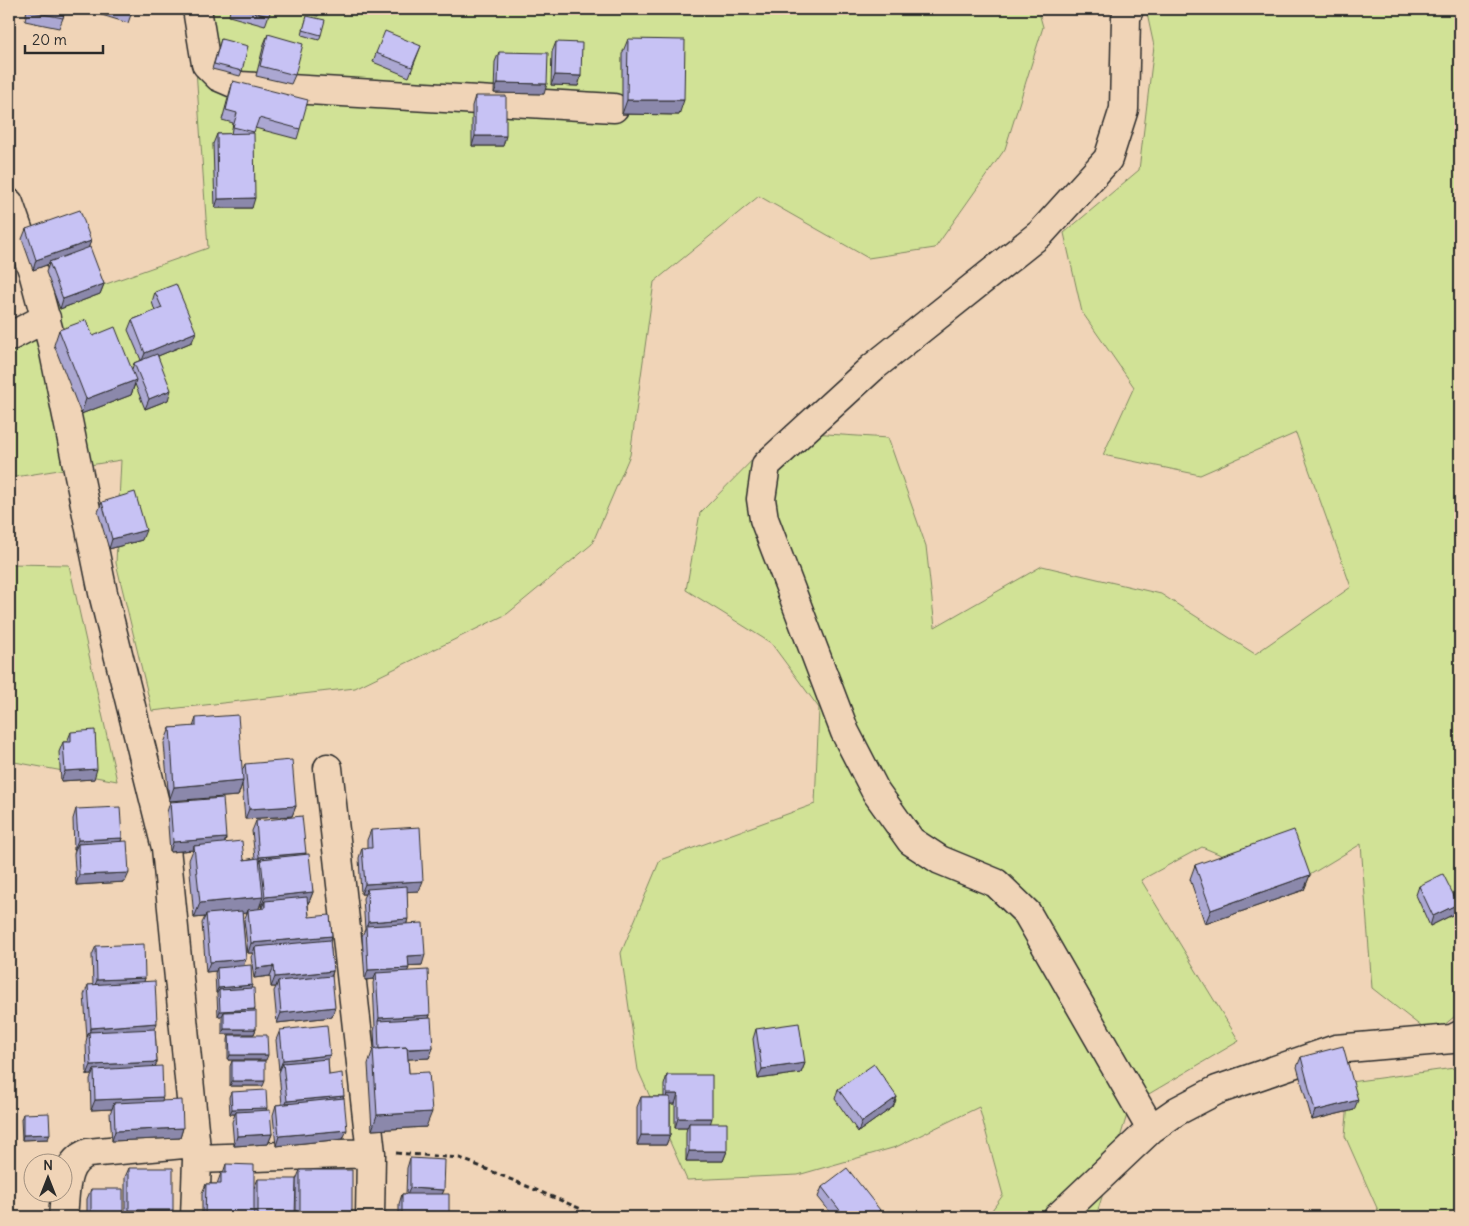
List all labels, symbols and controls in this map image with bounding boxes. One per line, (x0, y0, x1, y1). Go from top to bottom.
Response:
scale bar (25, 22, 102, 54)
text: 20 m (32, 30, 67, 49)
north arrow (22, 1154, 72, 1204)
text: N (43, 1156, 53, 1174)

